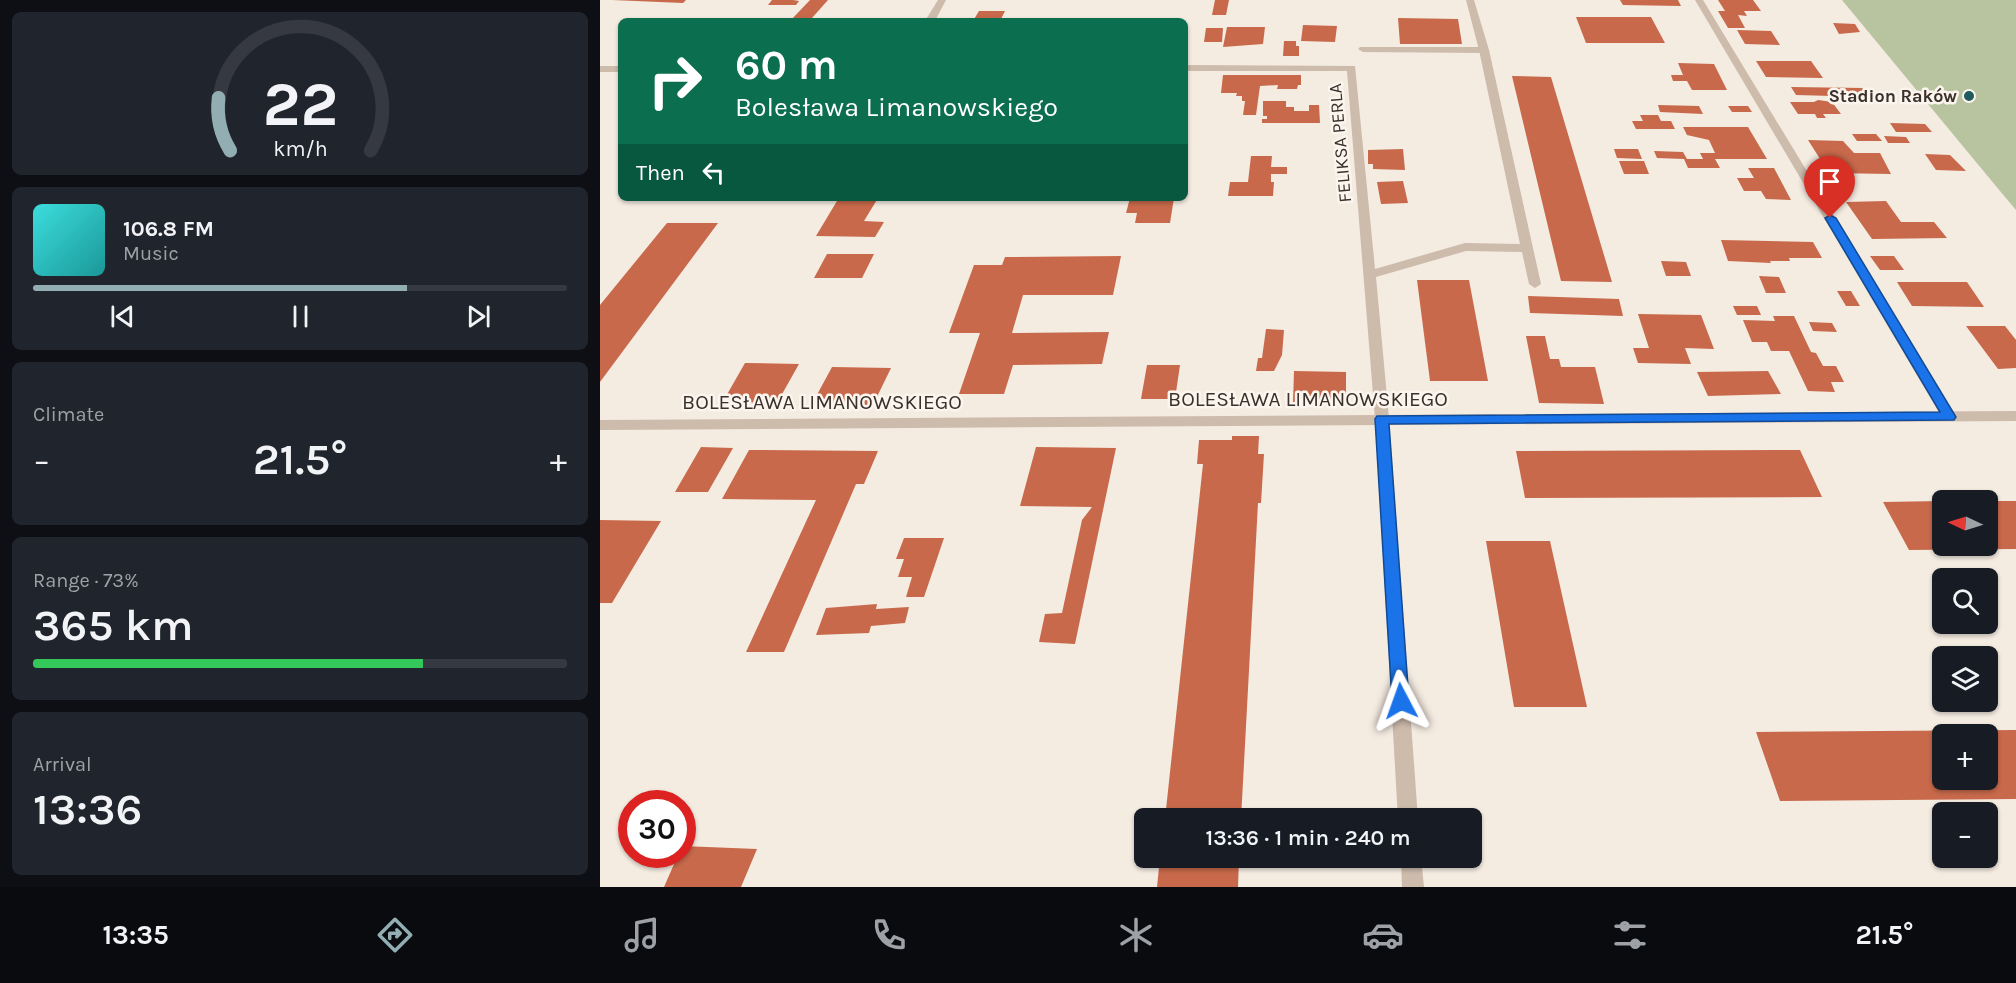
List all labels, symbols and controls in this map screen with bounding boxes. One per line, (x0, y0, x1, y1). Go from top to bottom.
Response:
text: 60 m (735, 40, 838, 90)
icon: right (636, 42, 714, 120)
text: 22 (262, 68, 338, 141)
street label: FELIKSA PERLA (1324, 83, 1356, 203)
place label: Stadion Raków (1828, 85, 1957, 107)
marker: Stadion Raków (1962, 89, 1976, 103)
text: Bolesława Limanowskiego (735, 91, 1058, 123)
text: km/h (273, 136, 327, 161)
icon: left (697, 156, 730, 189)
pin (1804, 156, 1855, 218)
text: Then (636, 160, 685, 186)
icon: arrive (1813, 165, 1846, 198)
text: 106.8 FM (123, 216, 214, 242)
text: Music (123, 242, 179, 265)
icon: previous (106, 300, 139, 333)
icon: pause (284, 300, 317, 333)
icon: next (462, 300, 495, 333)
street label: BOLESŁAWA LIMANOWSKIEGO (1168, 387, 1448, 411)
street label: BOLESŁAWA LIMANOWSKIEGO (682, 390, 962, 414)
text: Climate (33, 403, 104, 426)
text: 21.5° (253, 433, 347, 485)
text: − (33, 441, 50, 479)
text: + (550, 441, 567, 479)
north arrow (1932, 490, 1998, 556)
map controls (1932, 490, 1998, 868)
button: search (1932, 568, 1998, 634)
text: Range · 73% (33, 569, 139, 592)
text: 365 km (33, 599, 193, 651)
button: layers (1932, 646, 1998, 712)
position arrow (1369, 669, 1433, 733)
button: + (1932, 724, 1998, 790)
text: Arrival (33, 753, 92, 776)
text: 13:36 (33, 783, 143, 835)
speed limit sign: 30 (618, 790, 696, 868)
button: − (1932, 802, 1998, 868)
text: 13:36 · 1 min · 240 m (1205, 825, 1411, 851)
icon: directions (374, 914, 416, 956)
icon: music (621, 914, 663, 956)
icon: phone (868, 914, 910, 956)
icon: climate (1115, 914, 1157, 956)
icon: car (1362, 914, 1404, 956)
icon: filters (1609, 914, 1651, 956)
text: 13:35 (102, 919, 169, 951)
text: 21.5° (1855, 919, 1913, 951)

